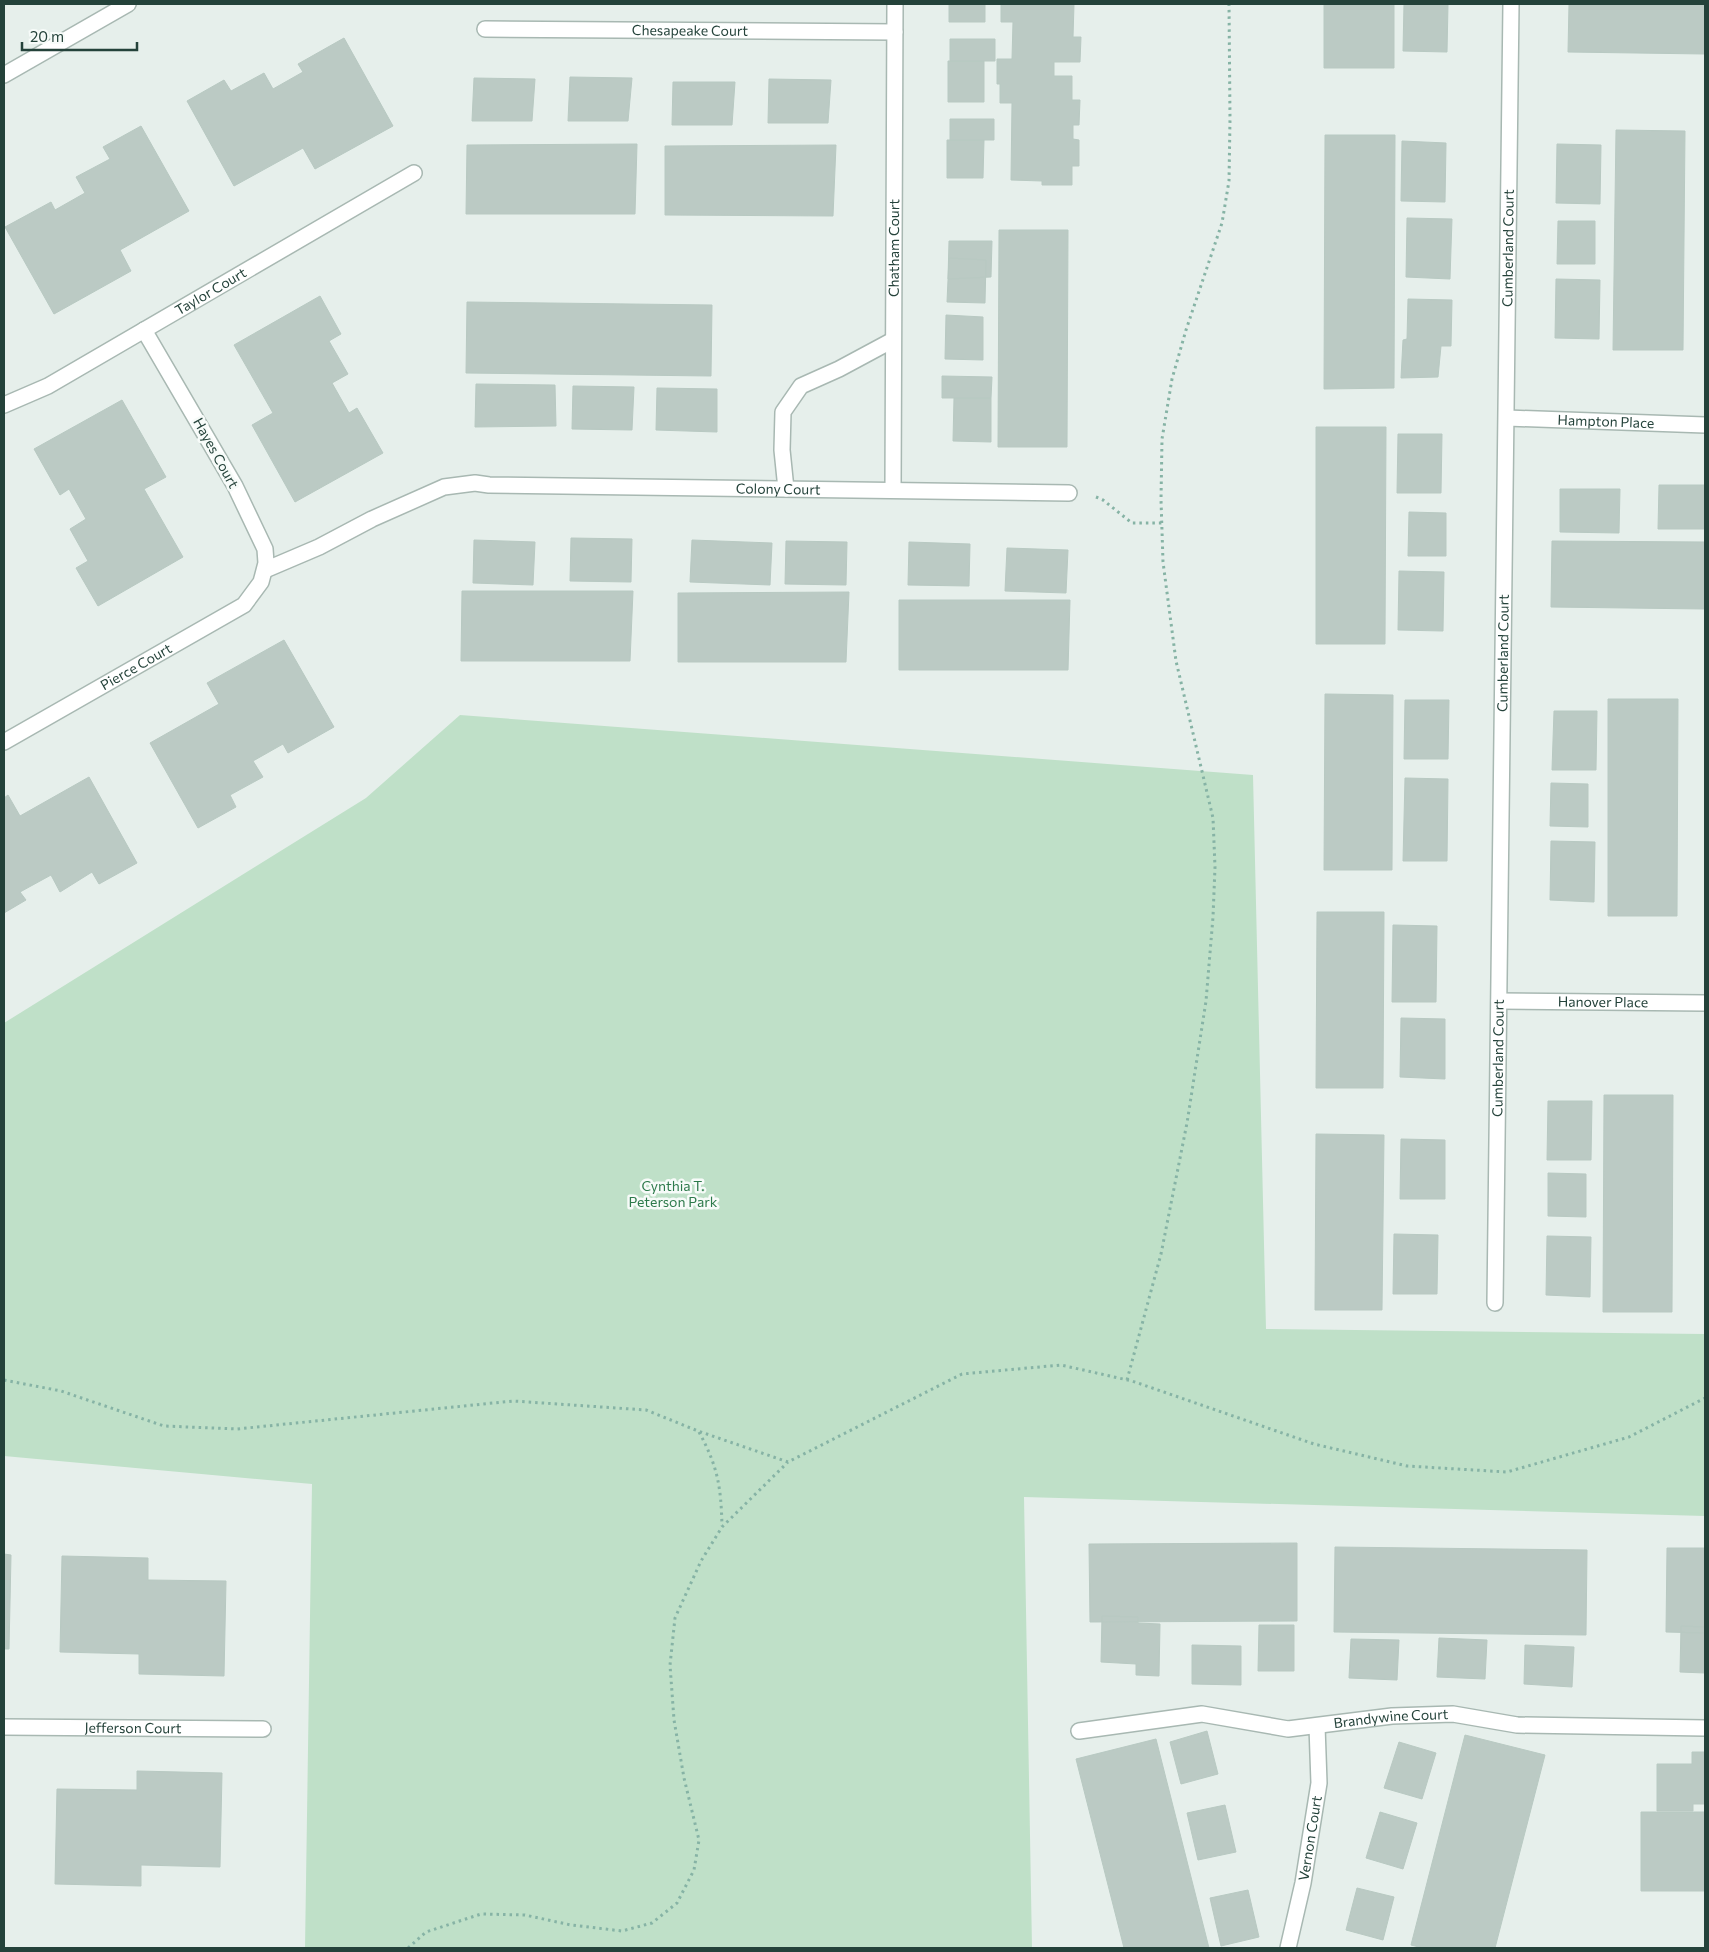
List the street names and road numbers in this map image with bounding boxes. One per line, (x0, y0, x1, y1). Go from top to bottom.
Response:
street label: Chesapeake Court (632, 21, 748, 39)
street label: Cumberland Court (1498, 189, 1517, 307)
street label: Chatham Court (885, 199, 902, 297)
street label: Taylor Court (172, 263, 249, 318)
street label: Hampton Place (1557, 411, 1655, 431)
street label: Hayes Court (190, 414, 243, 491)
street label: Colony Court (736, 479, 821, 498)
street label: Cumberland Court (1493, 594, 1512, 712)
street label: Pierce Court (97, 639, 175, 693)
street label: Hanover Place (1558, 993, 1648, 1010)
street label: Cumberland Court (1488, 999, 1507, 1117)
street label: Brandywine Court (1332, 1705, 1449, 1731)
street label: Jefferson Court (84, 1719, 182, 1736)
street label: Vernon Court (1294, 1794, 1325, 1882)

